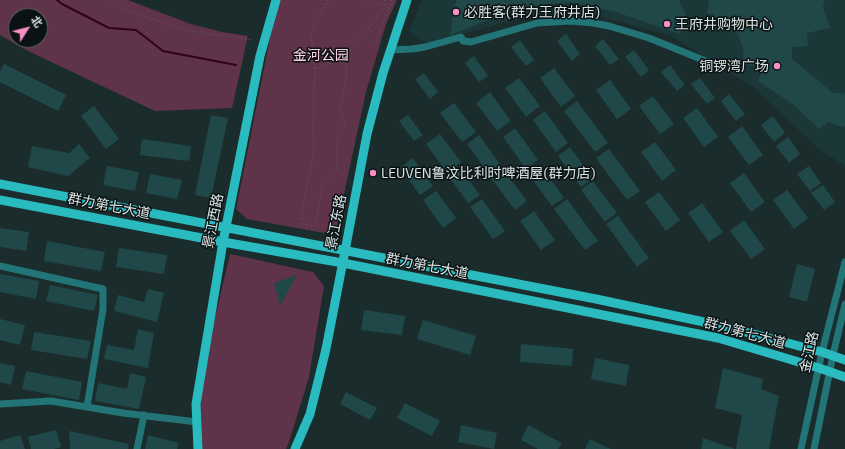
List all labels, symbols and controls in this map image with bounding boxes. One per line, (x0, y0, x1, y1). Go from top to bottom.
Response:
place label: 必胜客(群力王府井店) (464, 4, 600, 20)
marker: 必胜客(群力王府井店) (451, 7, 461, 17)
north arrow (8, 8, 48, 48)
text: 北 (29, 13, 46, 30)
place label: 王府井购物中心 (675, 16, 773, 32)
marker: 王府井购物中心 (662, 19, 672, 29)
park label: 金河公园 (293, 47, 349, 63)
place label: 铜锣湾广场 (699, 58, 769, 74)
marker: 铜锣湾广场 (772, 61, 782, 71)
place label: LEUVEN鲁汶比利时啤酒屋(群力店) (381, 165, 596, 181)
marker: LEUVEN鲁汶比利时啤酒屋(群力店) (368, 168, 378, 178)
street label: 群力第七大道 (66, 190, 152, 222)
street label: 景江西路 (199, 192, 227, 250)
street label: 景江东路 (322, 193, 350, 251)
street label: 群力第七大道 (384, 250, 470, 282)
street label: 群力第七大道 (702, 314, 788, 352)
street label: 金江路 (796, 330, 822, 374)

